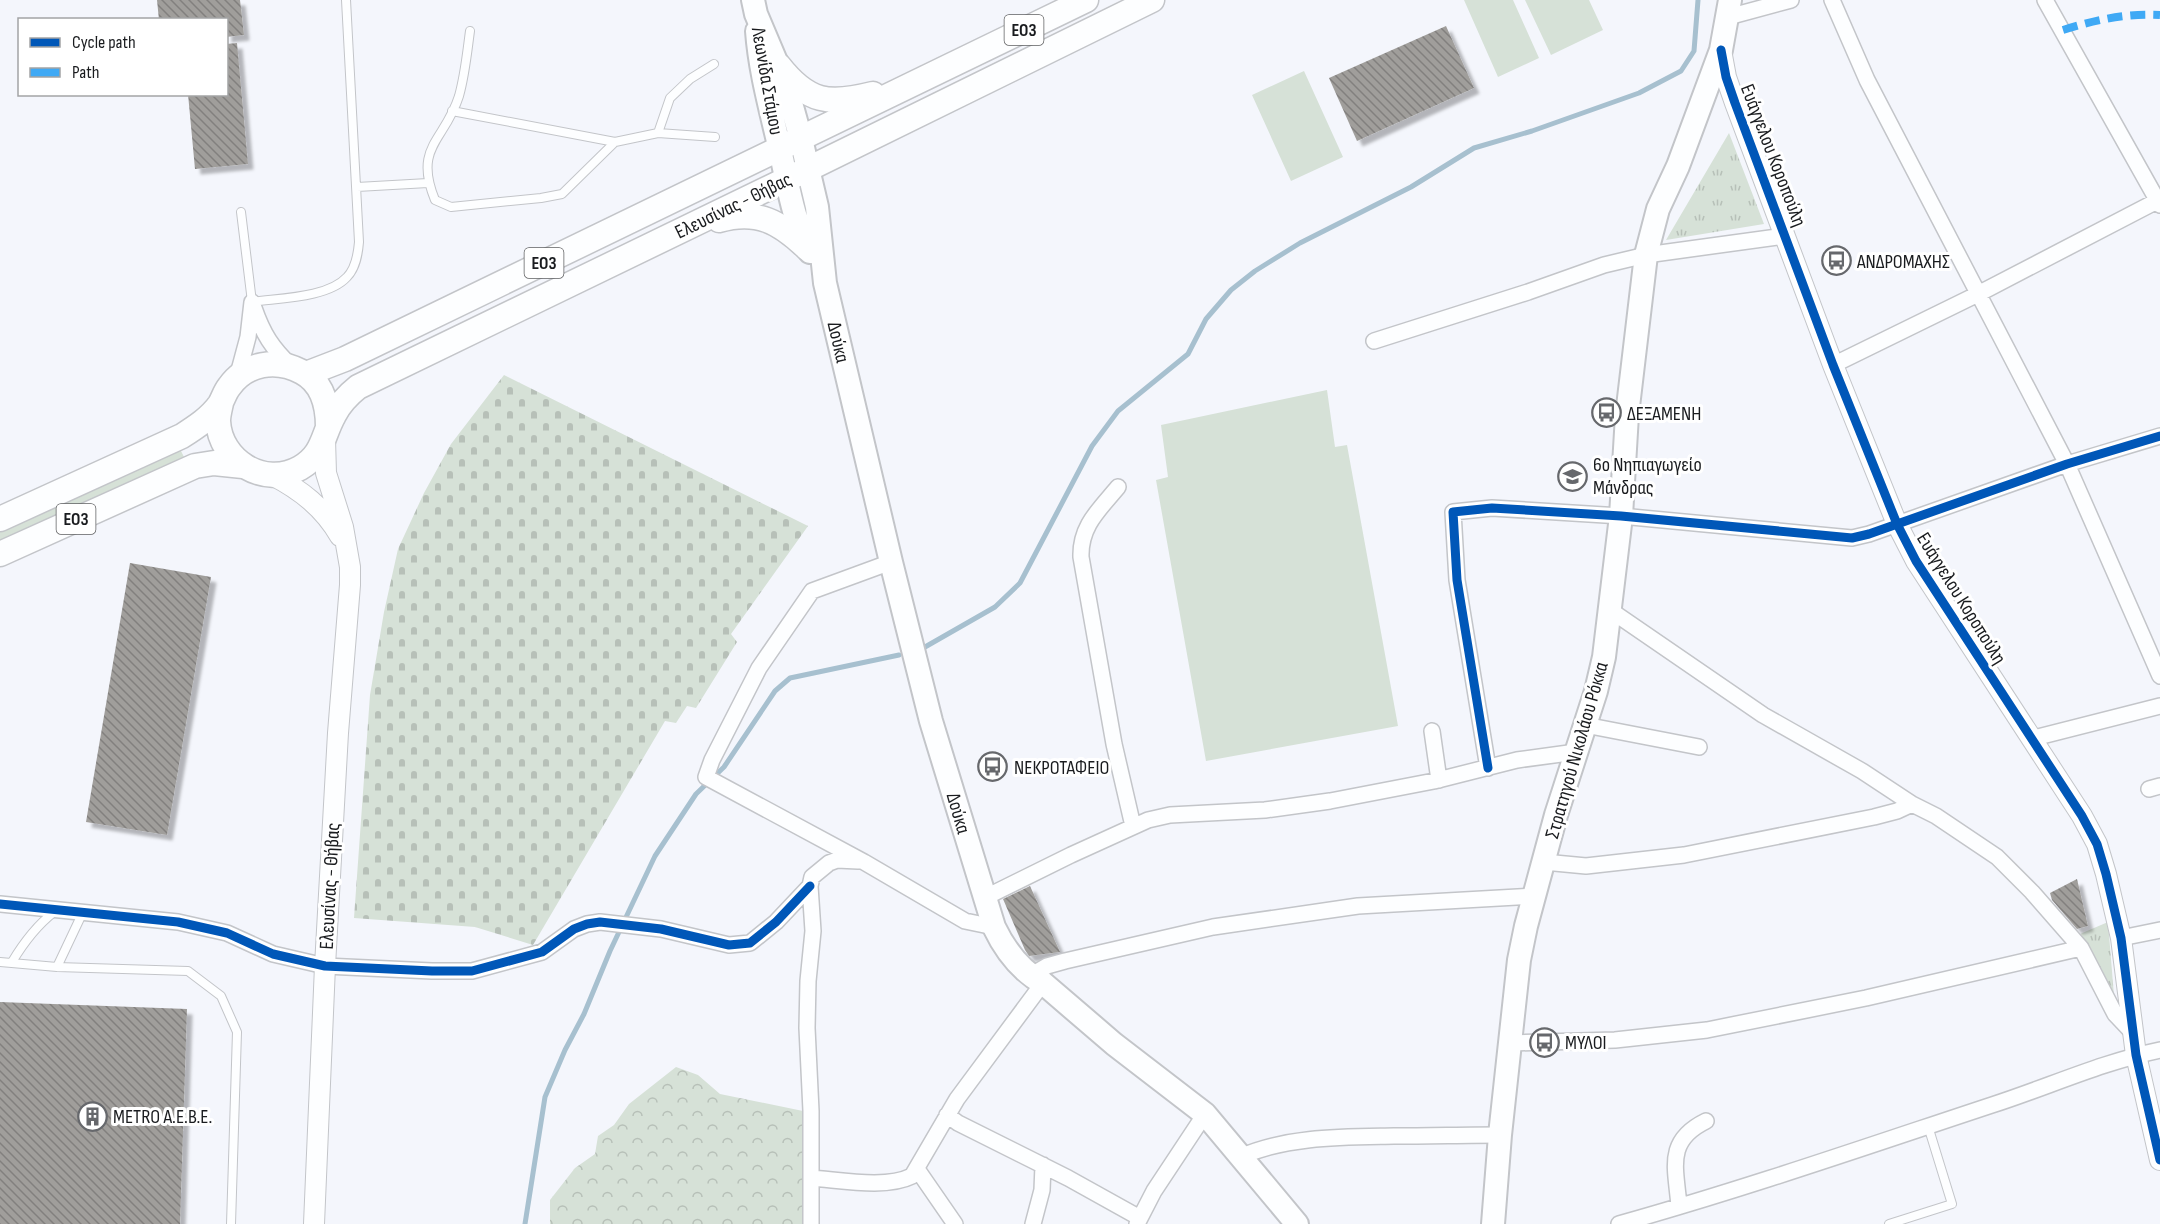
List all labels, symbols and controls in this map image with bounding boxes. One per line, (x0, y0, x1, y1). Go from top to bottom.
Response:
road number: ΕΟ3 (1004, 15, 1044, 45)
legend (18, 18, 228, 96)
street label: Λεωνίδα Στάμου (746, 24, 788, 137)
text: Cycle path (72, 32, 136, 53)
text: Path (72, 62, 100, 83)
street label: Ευάγγελου Κοροπούλη (1735, 81, 1811, 230)
street label: Ελευσίνας - Θήβας (671, 167, 796, 244)
bus stop icon: ΑΝΔΡΟΜΑΧΗΣ (1820, 245, 1852, 277)
road number: ΕΟ3 (524, 248, 564, 278)
place label: ΑΝΔΡΟΜΑΧΗΣ (1856, 250, 1950, 274)
street label: Δούκα (822, 319, 854, 366)
bus stop icon: ΔΕΞΑΜΕΝΗ (1590, 397, 1622, 429)
place label: ΔΕΞΑΜΕΝΗ (1627, 402, 1701, 426)
place label: 6ο Νηπιαγωγείο Μάνδρας (1593, 453, 1702, 500)
school or university icon: 6ο Νηπιαγωγείο Μάνδρας (1556, 460, 1588, 492)
road number: ΕΟ3 (56, 504, 96, 534)
street label: Ευάγγελου Κοροπούλη (1911, 528, 2011, 669)
street label: Στρατηγού Νικολάου Ρόκκα (1540, 659, 1614, 841)
bus stop icon: ΝΕΚΡΟΤΑΦΕΙΟ (977, 751, 1009, 783)
place label: ΝΕΚΡΟΤΑΦΕΙΟ (1014, 756, 1109, 780)
street label: Δούκα (941, 790, 975, 837)
street label: Ελευσίνας - Θήβας (315, 822, 345, 950)
bus stop icon: ΜΥΛΟΙ (1528, 1026, 1560, 1058)
place label: ΜΥΛΟΙ (1565, 1031, 1607, 1055)
building icon: METRO Α.Ε.Β.Ε. (76, 1100, 108, 1132)
place label: METRO Α.Ε.Β.Ε. (113, 1105, 212, 1129)

